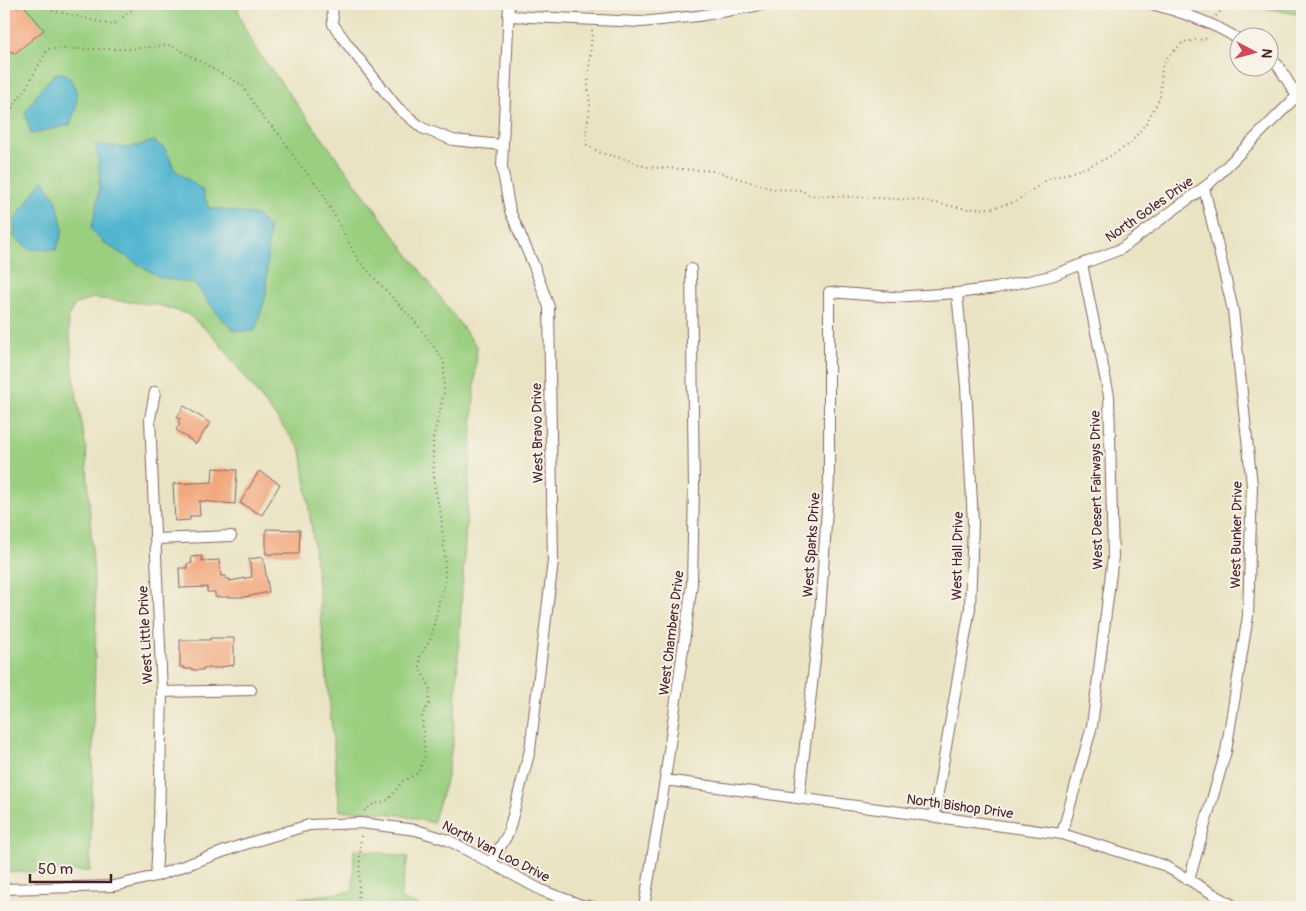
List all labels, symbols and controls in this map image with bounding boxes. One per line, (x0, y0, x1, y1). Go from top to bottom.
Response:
north arrow (1228, 28, 1278, 78)
text: N (1257, 48, 1275, 59)
street label: North Goles Drive (1102, 173, 1197, 246)
street label: West Bravo Drive (528, 383, 547, 483)
street label: West Desert Fairways Drive (1087, 410, 1106, 570)
street label: West Bunker Drive (1227, 481, 1246, 589)
street label: West Sparks Drive (799, 492, 824, 598)
street label: West Hall Drive (948, 511, 967, 601)
street label: West Chambers Drive (655, 569, 688, 697)
street label: West Little Drive (134, 585, 157, 685)
street label: North Bishop Drive (905, 791, 1015, 822)
street label: North Van Loo Drive (439, 817, 553, 886)
scale bar (30, 851, 111, 883)
text: 50 m (38, 860, 73, 879)

